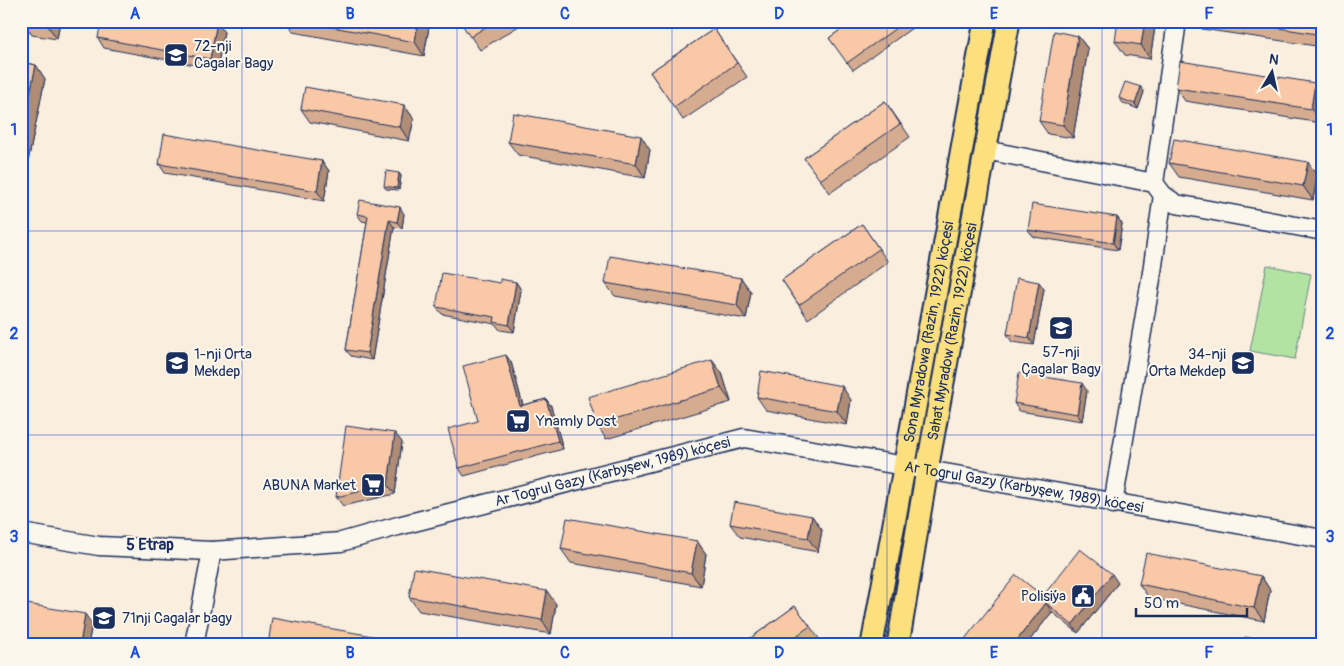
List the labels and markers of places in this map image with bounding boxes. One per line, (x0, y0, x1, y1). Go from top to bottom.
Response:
place label: 72-nji Cagalar Bagy (194, 37, 274, 73)
school or university icon: 72-nji Cagalar Bagy (163, 42, 189, 68)
school or university icon: 57-nji Çagalar Bagy (1048, 315, 1074, 341)
place label: 57-nji Çagalar Bagy (1021, 343, 1101, 379)
place label: 1-nji Orta Mekdep (194, 345, 252, 381)
place label: 34-nji Orta Mekdep (1148, 345, 1226, 381)
school or university icon: 1-nji Orta Mekdep (164, 350, 190, 376)
school or university icon: 34-nji Orta Mekdep (1230, 350, 1256, 376)
supermarket icon: Ynamly Dost (505, 408, 531, 434)
place label: Ynamly Dost (535, 412, 617, 431)
supermarket icon: ABUNA Market (360, 472, 386, 498)
place label: ABUNA Market (262, 476, 357, 495)
public building icon: Polisiýa (1070, 583, 1096, 609)
place label: Polisiýa (1021, 587, 1066, 606)
school or university icon: 71nji Cagalar bagy (91, 605, 117, 631)
place label: 71nji Cagalar bagy (122, 609, 232, 628)

